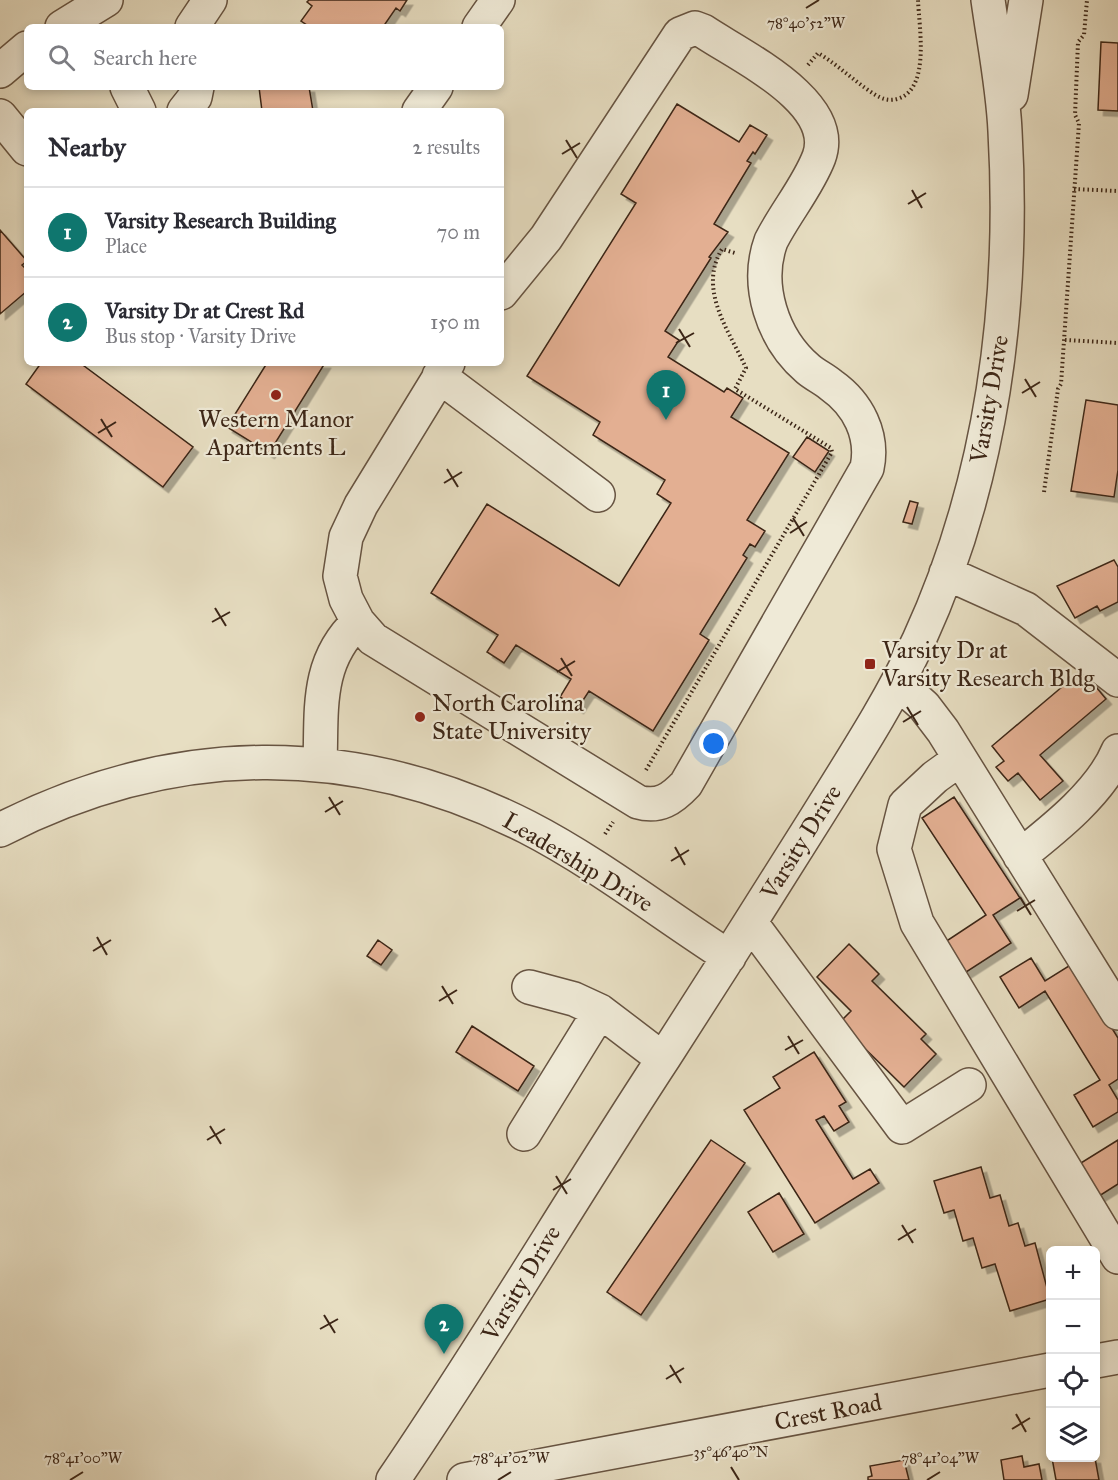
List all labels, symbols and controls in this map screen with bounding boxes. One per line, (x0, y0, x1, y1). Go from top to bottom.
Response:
text: 78°40'52"W (767, 14, 846, 32)
search box (24, 24, 504, 90)
icon: search (45, 41, 78, 74)
text: Search here (93, 44, 197, 71)
text: Nearby (48, 131, 126, 163)
text: 2 results (412, 135, 480, 159)
text: Varsity Research Building (105, 207, 336, 234)
text: 1 (64, 220, 71, 244)
text: 70 m (437, 220, 480, 244)
text: Place (105, 234, 147, 258)
text: Varsity Dr at Crest Rd (105, 297, 304, 324)
text: 2 (63, 310, 72, 334)
text: 150 m (430, 310, 480, 334)
text: Bus stop · Varsity Drive (105, 324, 296, 348)
street label: Varsity Drive (963, 333, 1015, 466)
pin: 1 (646, 370, 686, 420)
marker: Western Manor Apartments L (269, 388, 283, 402)
place label: Western Manor Apartments L (198, 404, 354, 462)
place label: Varsity Dr at Varsity Research Bldg (881, 635, 1096, 693)
marker: Varsity Dr at Varsity Research Bldg (863, 657, 877, 671)
place label: North Carolina State University (432, 688, 592, 746)
marker: North Carolina State University (413, 710, 427, 724)
your location (699, 729, 728, 758)
street label: Varsity Drive (753, 779, 848, 906)
street label: Leadership Drive (497, 805, 659, 919)
street label: Varsity Drive (474, 1220, 567, 1347)
map controls (1046, 1246, 1100, 1462)
button: + (1046, 1246, 1100, 1300)
button: − (1046, 1300, 1100, 1354)
pin: 2 (424, 1304, 464, 1354)
button: locate (1046, 1354, 1100, 1408)
street label: Crest Road (772, 1387, 884, 1437)
button: layers (1046, 1408, 1100, 1462)
text: 35°46'40"N (694, 1443, 769, 1461)
text: 78°41'00"W (44, 1449, 123, 1467)
text: 78°41'02"W (473, 1449, 550, 1467)
text: 78°41'04"W (901, 1449, 980, 1467)

